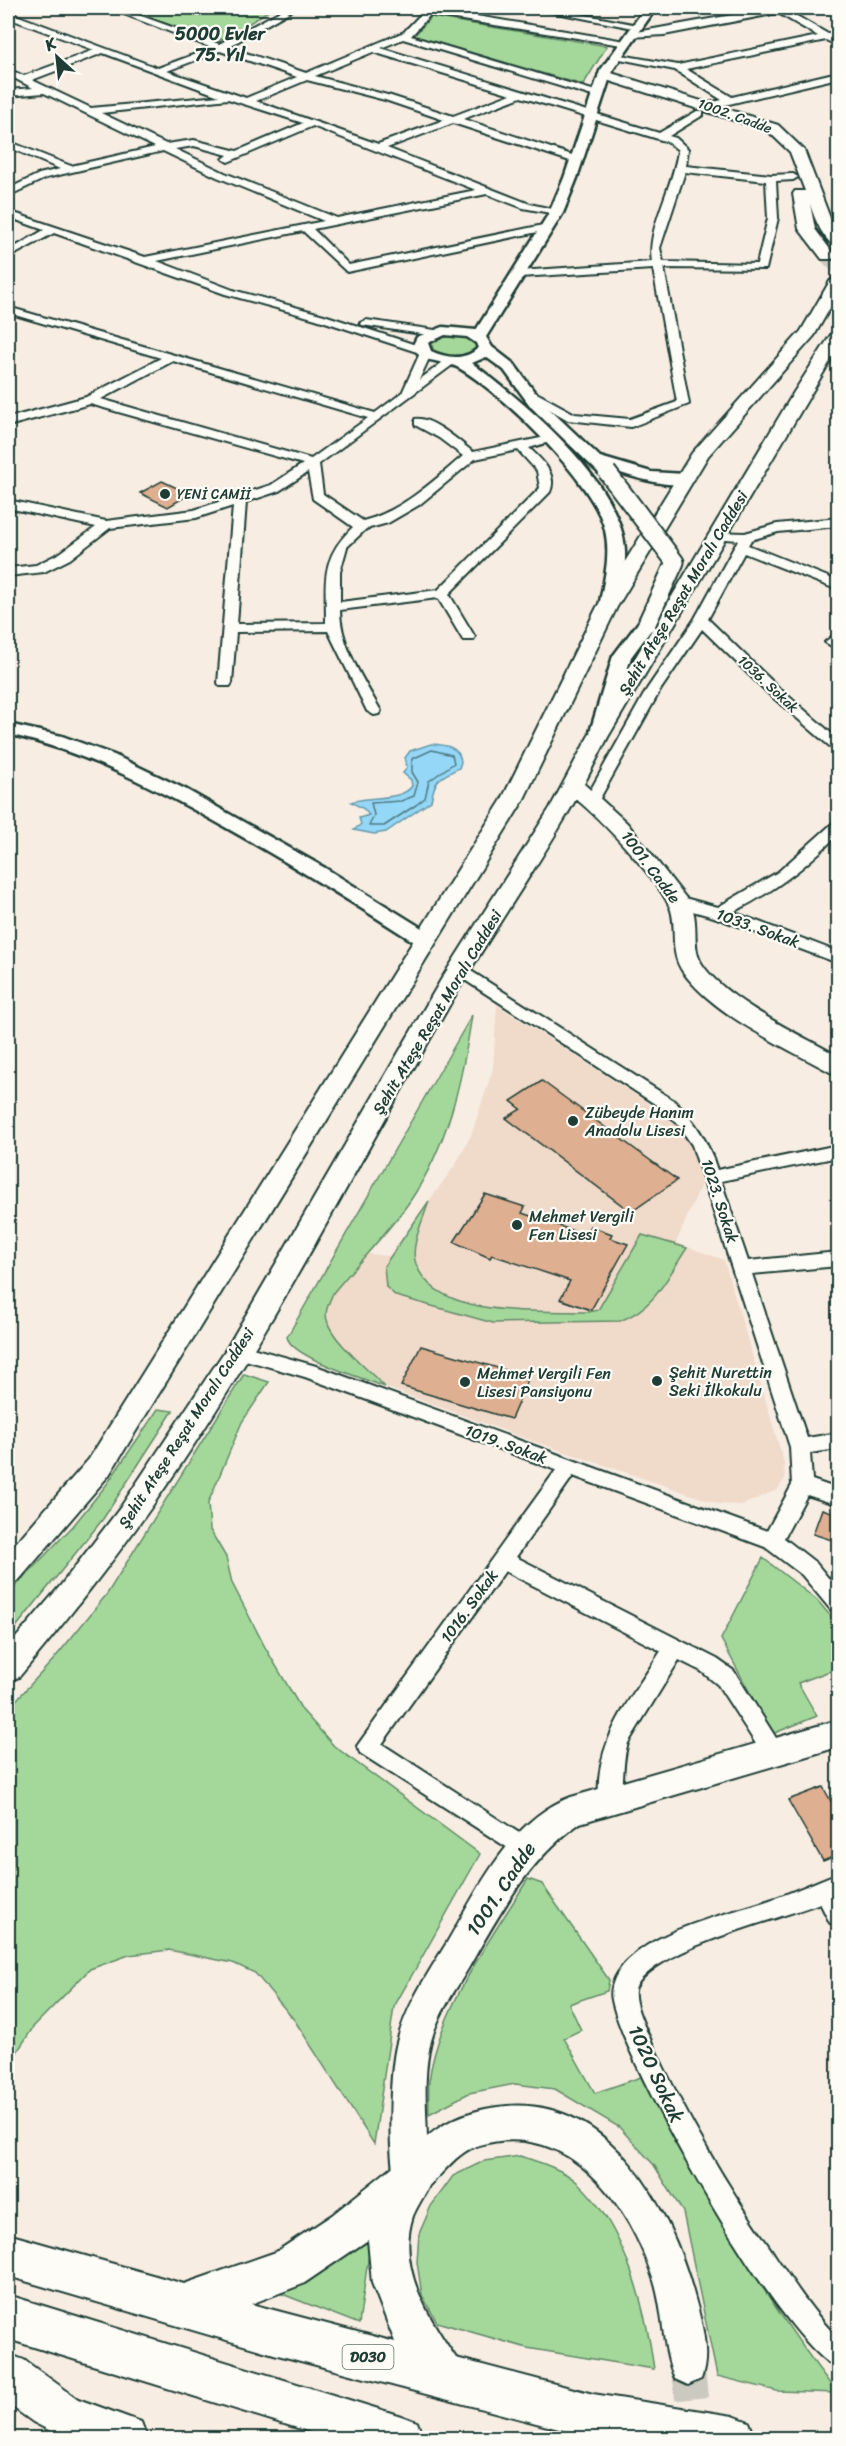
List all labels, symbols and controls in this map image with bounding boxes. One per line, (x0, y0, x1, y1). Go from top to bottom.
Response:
district label: 5000 Evler 75. Yıl (175, 18, 267, 71)
north arrow (27, 27, 87, 87)
text: K (39, 28, 62, 60)
street label: 1002. Cadde (694, 91, 776, 141)
place label: YENİ CAMİİ (177, 482, 252, 507)
street label: Şehit Ateşe Reşat Moralı Caddesi (610, 484, 756, 701)
marker: YENİ CAMİİ (158, 487, 172, 501)
street label: 1036. Sokak (732, 649, 805, 719)
street label: 1001. Cadde (614, 824, 688, 910)
street label: 1033. Sokak (712, 900, 804, 957)
street label: Şehit Ateşe Reşat Moralı Caddesi (364, 903, 510, 1120)
place label: Zübeyde Hanım Anadolu Lisesi (584, 1098, 694, 1145)
marker: Zübeyde Hanım Anadolu Lisesi (566, 1114, 580, 1128)
street label: 1023. Sokak (693, 1155, 747, 1247)
place label: Mehmet Vergili Fen Lisesi (529, 1202, 634, 1249)
marker: Mehmet Vergili Fen Lisesi (510, 1218, 524, 1232)
street label: Şehit Ateşe Reşat Moralı Caddesi (110, 1321, 262, 1534)
place label: Şehit Nurettin Seki İlkokulu (669, 1358, 772, 1405)
place label: Mehmet Vergili Fen Lisesi Pansiyonu (477, 1359, 611, 1406)
marker: Şehit Nurettin Seki İlkokulu (650, 1374, 664, 1388)
marker: Mehmet Vergili Fen Lisesi Pansiyonu (458, 1375, 472, 1389)
street label: 1019. Sokak (461, 1416, 552, 1472)
street label: 1016. Sokak (432, 1563, 506, 1649)
street label: 1001. Cadde (456, 1835, 546, 1943)
street label: 1020 Sokak (618, 2019, 694, 2129)
road number: D030 (342, 2345, 394, 2369)

